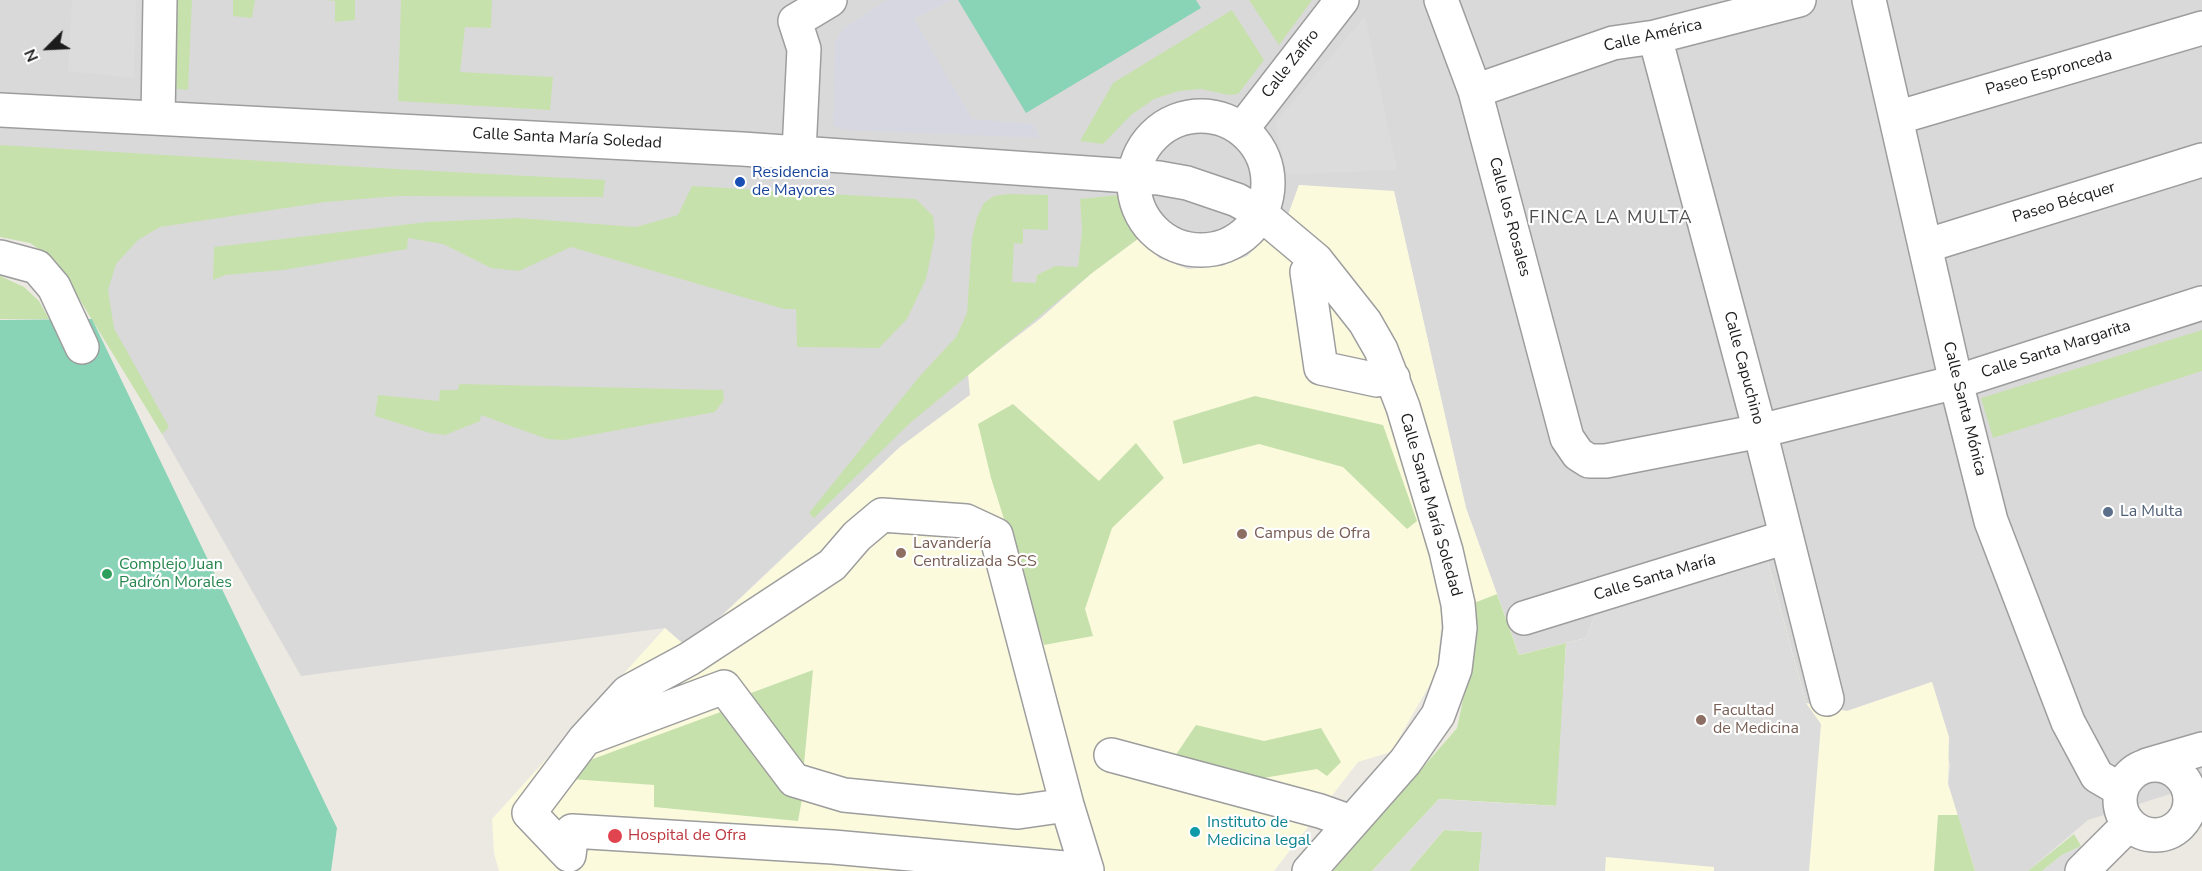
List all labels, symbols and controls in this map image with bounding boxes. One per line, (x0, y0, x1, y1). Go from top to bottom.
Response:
street label: Calle América (1602, 15, 1704, 57)
north arrow (18, 18, 78, 78)
street label: Calle Zafiro (1258, 26, 1324, 102)
text: N (19, 45, 44, 65)
street label: Paseo Espronceda (1983, 46, 2115, 100)
street label: Calle Santa María Soledad (472, 124, 662, 154)
street label: Calle los Rosales (1484, 155, 1534, 279)
place label: Residencia de Mayores (752, 163, 835, 201)
marker: Residencia de Mayores (733, 175, 747, 189)
street label: Paseo Bécquer (2010, 178, 2118, 228)
district label: FINCA LA MULTA (1529, 208, 1693, 230)
street label: Calle Capuchino (1719, 309, 1767, 427)
street label: Calle Santa Margarita (1979, 317, 2133, 383)
street label: Calle Santa Mónica (1938, 340, 1990, 478)
street label: Calle Santa María Soledad (1395, 411, 1465, 599)
place label: La Multa (2120, 502, 2183, 522)
marker: La Multa (2101, 505, 2115, 519)
place label: Campus de Ofra (1254, 524, 1370, 544)
marker: Campus de Ofra (1235, 527, 1249, 541)
place label: Lavandería Centralizada SCS (913, 534, 1037, 572)
marker: Lavandería Centralizada SCS (894, 546, 908, 560)
street label: Calle Santa María (1592, 550, 1718, 606)
place label: Complejo Juan Padrón Morales (119, 555, 232, 593)
marker: Complejo Juan Padrón Morales (100, 567, 114, 581)
place label: Facultad de Medicina (1713, 701, 1799, 739)
marker: Facultad de Medicina (1694, 713, 1708, 727)
place label: Instituto de Medicina legal (1207, 813, 1311, 851)
marker: Instituto de Medicina legal (1188, 825, 1202, 839)
place label: Hospital de Ofra (628, 826, 746, 846)
marker: Hospital de Ofra (606, 827, 624, 845)

